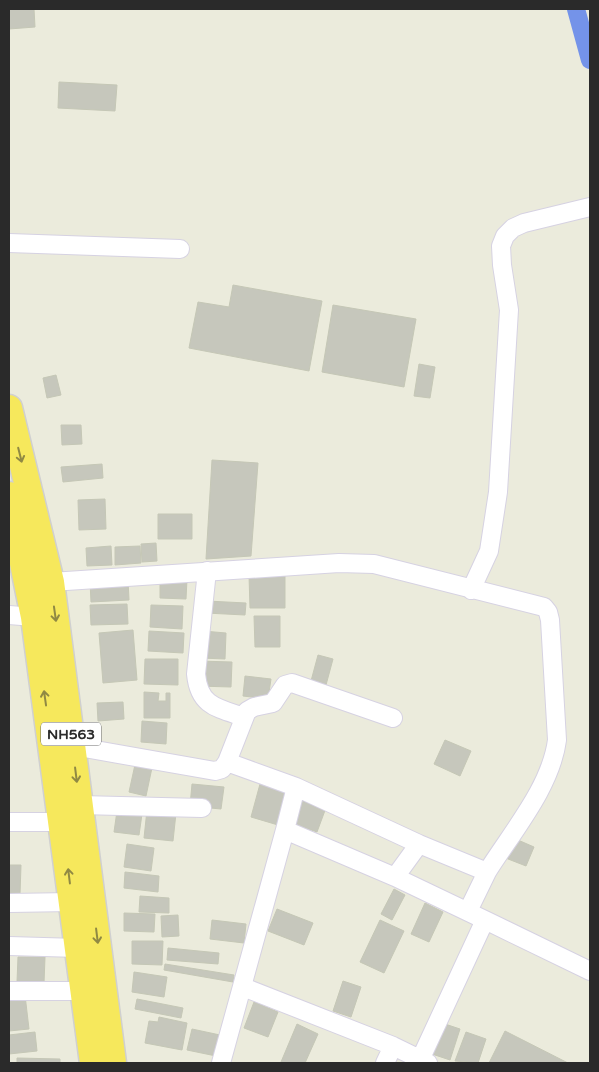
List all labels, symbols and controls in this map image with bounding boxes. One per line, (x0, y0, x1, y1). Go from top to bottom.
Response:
one-way arrow (16, 447, 25, 463)
one-way arrow (50, 605, 60, 621)
one-way arrow (40, 690, 50, 706)
road number: NH563 (41, 722, 101, 746)
one-way arrow (71, 766, 81, 782)
one-way arrow (64, 868, 74, 884)
one-way arrow (92, 928, 102, 944)

